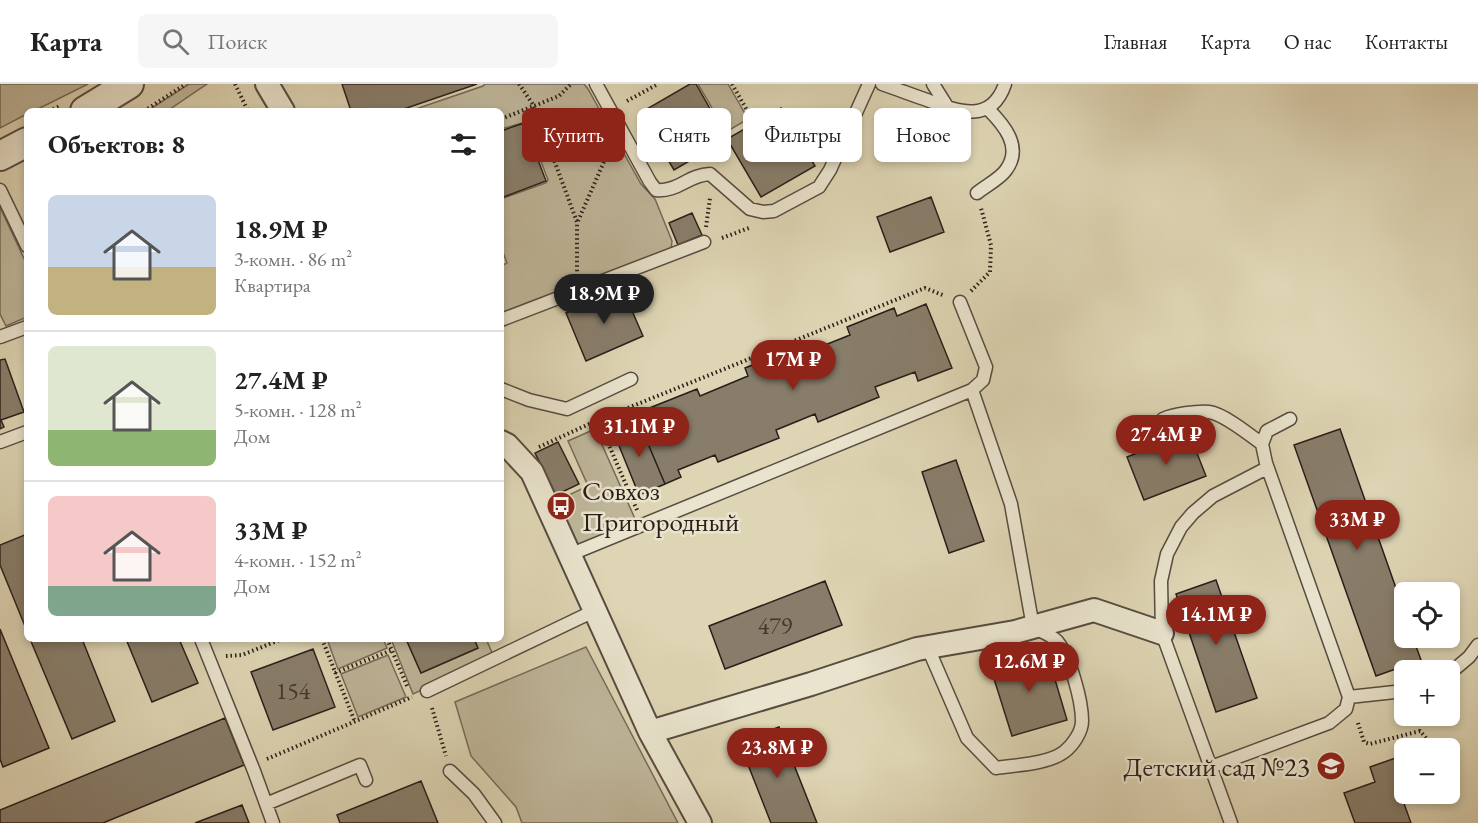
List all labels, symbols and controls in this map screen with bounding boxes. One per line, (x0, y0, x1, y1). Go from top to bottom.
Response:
search box (138, 14, 558, 68)
text: Карта (30, 23, 102, 59)
icon: search (159, 25, 192, 58)
text: Поиск (207, 27, 267, 56)
text: Главная (1103, 28, 1167, 55)
text: Карта (1200, 28, 1251, 55)
text: О нас (1284, 28, 1332, 55)
text: Контакты (1365, 28, 1448, 55)
chip: Купить (522, 108, 625, 162)
chip: Снять (637, 108, 731, 162)
chip: Фильтры (743, 108, 862, 162)
chip: Новое (874, 108, 971, 162)
text: Объектов: 8 (48, 127, 185, 161)
icon: filters (447, 128, 480, 161)
text: 18.9M ₽ (234, 212, 328, 246)
icon: home (96, 219, 168, 291)
text: 3-комн. · 86 m² (234, 246, 352, 272)
text: Квартира (234, 272, 311, 298)
pin: 18.9M ₽ (549, 274, 659, 325)
text: 18.9M ₽ (568, 280, 640, 306)
pin: 17M ₽ (751, 340, 835, 391)
text: 17M ₽ (765, 346, 821, 372)
text: 27.4M ₽ (234, 363, 328, 397)
icon: home (96, 370, 168, 442)
text: 5-комн. · 128 m² (234, 397, 362, 423)
pin: 31.1M ₽ (584, 407, 694, 458)
text: 31.1M ₽ (603, 413, 675, 439)
pin: 27.4M ₽ (1111, 415, 1221, 466)
text: 27.4M ₽ (1130, 421, 1202, 447)
text: Дом (234, 423, 270, 449)
place label: Совхоз Пригородный (582, 473, 739, 539)
bus stop icon: Совхоз Пригородный (545, 490, 577, 522)
pin: 33M ₽ (1315, 500, 1399, 551)
text: 33M ₽ (1329, 506, 1385, 532)
text: 33M ₽ (234, 513, 308, 547)
icon: home (96, 520, 168, 592)
text: 4-комн. · 152 m² (234, 547, 362, 573)
text: Дом (234, 573, 270, 599)
map controls (1394, 582, 1460, 804)
button: locate (1394, 582, 1460, 648)
pin: 14.1M ₽ (1161, 595, 1271, 646)
text: 14.1M ₽ (1180, 601, 1252, 627)
house number: 479 (758, 610, 793, 641)
pin: 12.6M ₽ (974, 642, 1084, 693)
text: 12.6M ₽ (993, 648, 1065, 674)
button: + (1394, 660, 1460, 726)
house number: 154 (276, 675, 311, 706)
pin: 23.8M ₽ (722, 728, 832, 779)
text: 23.8M ₽ (741, 734, 813, 760)
button: − (1394, 738, 1460, 804)
place label: Детский сад №23 (1124, 749, 1310, 784)
school or university icon: Детский сад №23 (1315, 750, 1347, 782)

